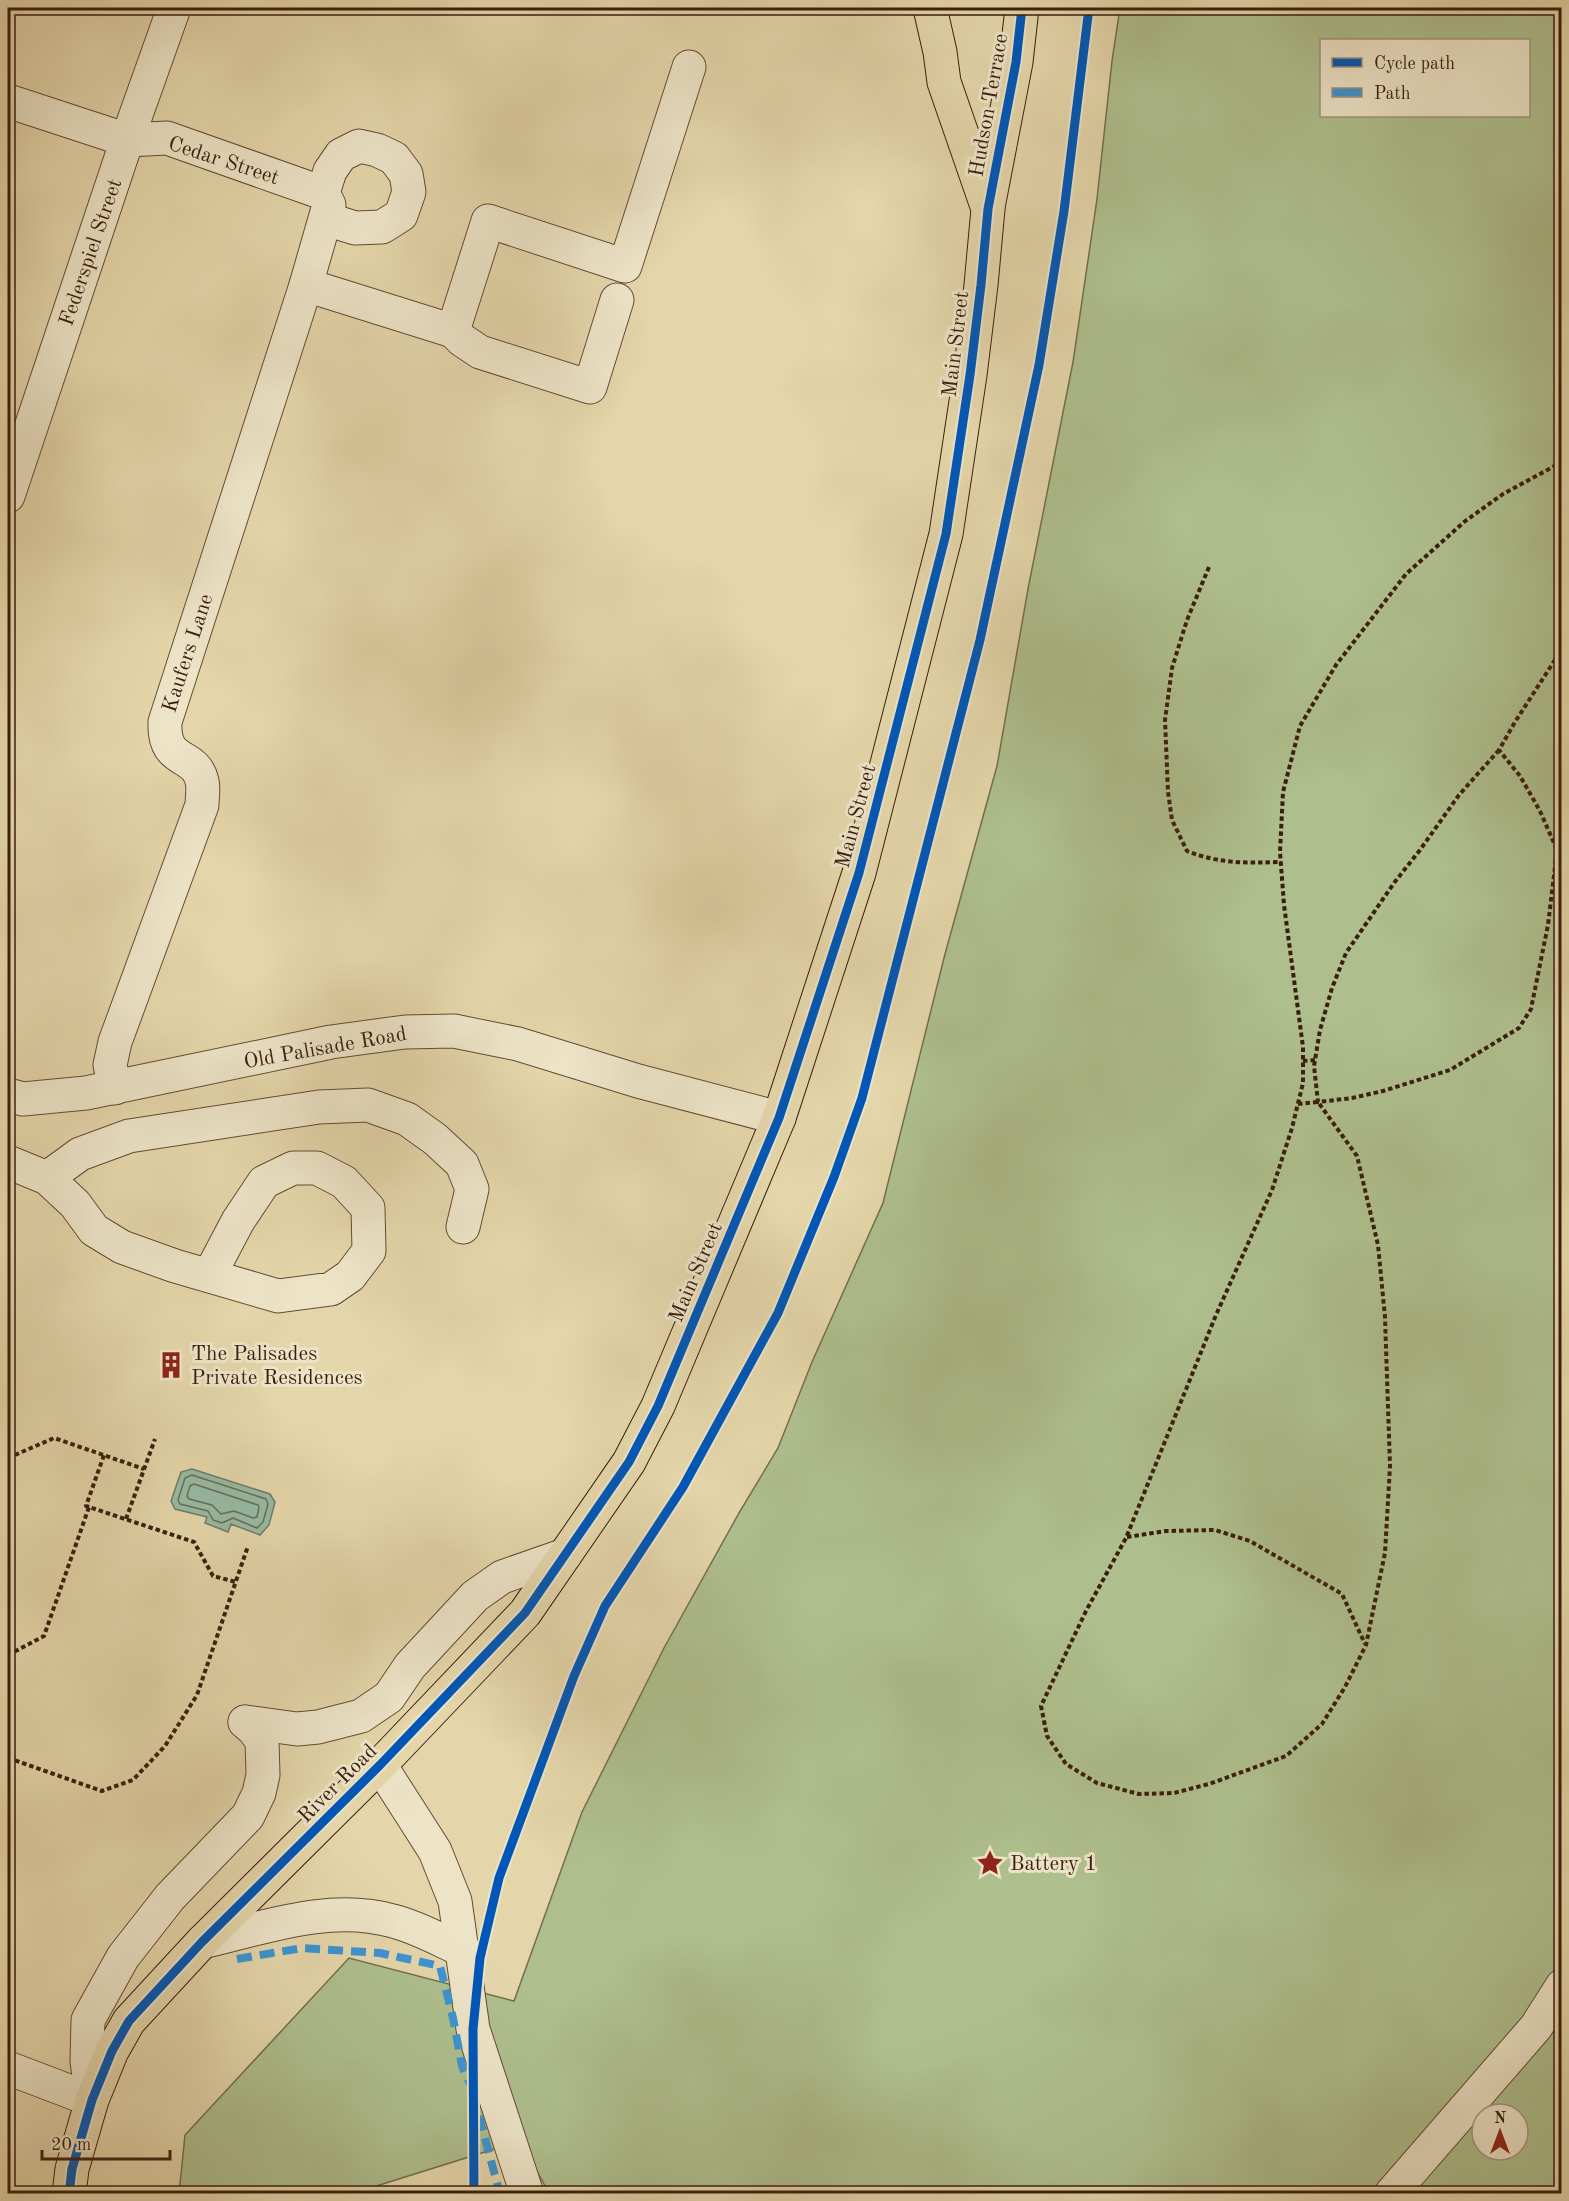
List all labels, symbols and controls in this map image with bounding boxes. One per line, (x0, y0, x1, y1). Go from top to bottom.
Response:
street label: Hudson Terrace (967, 32, 1012, 179)
legend (1320, 39, 1530, 117)
text: Cycle path (1374, 55, 1455, 73)
text: Path (1374, 85, 1411, 103)
street label: Cedar Street (166, 134, 282, 189)
street label: Federspiel Street (56, 176, 126, 329)
street label: Main Street (940, 290, 973, 398)
street label: Kaufers Lane (159, 592, 217, 715)
street label: Main Street (833, 762, 880, 871)
street label: Old Palisade Road (242, 1024, 408, 1073)
street label: Main Street (666, 1219, 727, 1326)
place label: The Palisades Private Residences (191, 1344, 363, 1389)
building icon: The Palisades Private Residences (156, 1350, 186, 1380)
street label: River Road (295, 1741, 381, 1827)
place icon: Battery 1 (975, 1848, 1005, 1878)
place label: Battery 1 (1010, 1854, 1097, 1875)
north arrow (1470, 2102, 1530, 2162)
text: N (1494, 2111, 1507, 2127)
scale bar (42, 2123, 170, 2161)
text: 20 m (51, 2136, 91, 2154)

